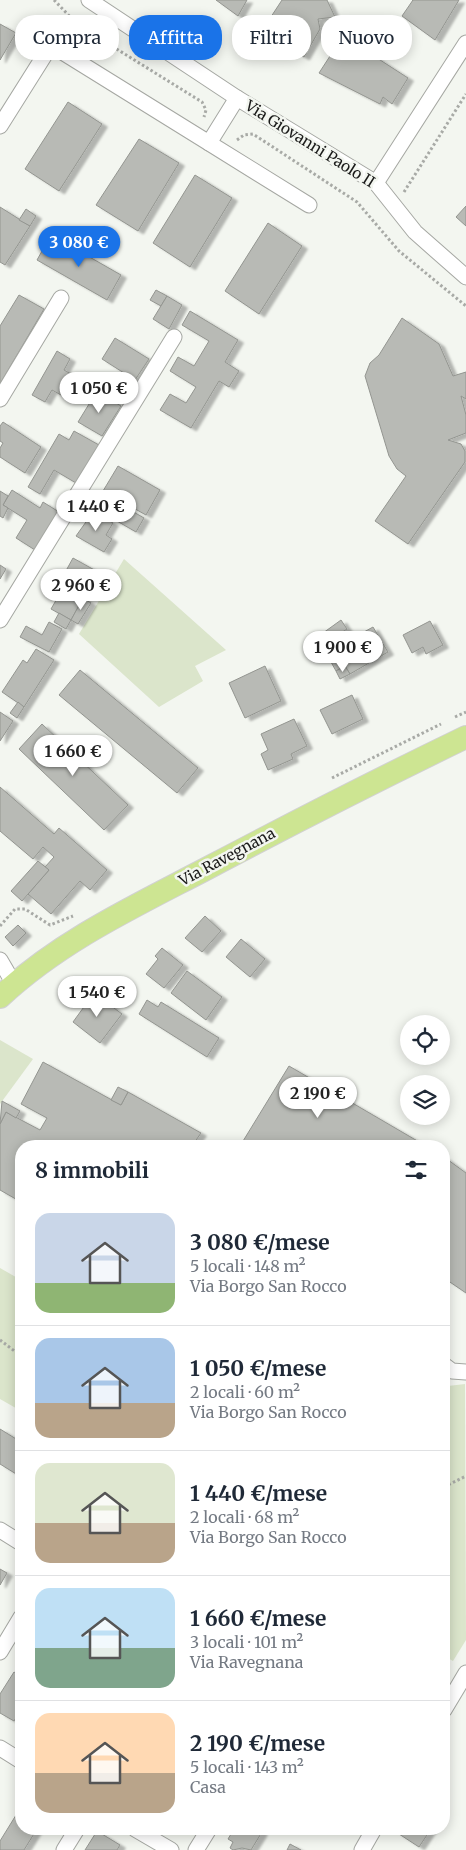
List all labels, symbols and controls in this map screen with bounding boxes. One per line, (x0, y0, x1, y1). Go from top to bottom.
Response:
chip: Compra (15, 15, 119, 60)
chip: Affitta (129, 15, 222, 60)
chip: Filtri (232, 15, 311, 60)
chip: Nuovo (321, 15, 412, 60)
street label: Via Giovanni Paolo II (241, 95, 379, 191)
pin: 3 080 € (33, 226, 125, 268)
text: 3 080 € (49, 232, 109, 252)
pin: 1 050 € (53, 372, 145, 414)
text: 1 050 € (71, 378, 127, 398)
pin: 1 440 € (50, 490, 142, 532)
text: 1 440 € (67, 496, 125, 516)
pin: 2 960 € (35, 568, 127, 611)
text: 2 960 € (51, 575, 111, 595)
pin: 1 900 € (297, 630, 389, 673)
text: 1 900 € (314, 637, 372, 657)
pin: 1 660 € (27, 734, 119, 777)
text: 1 660 € (44, 741, 102, 761)
street label: Via Ravegnana (175, 823, 278, 890)
pin: 1 540 € (51, 976, 143, 1018)
text: 1 540 € (69, 982, 125, 1002)
map controls (400, 1015, 450, 1125)
button: locate (400, 1015, 450, 1065)
button: layers (400, 1075, 450, 1125)
pin: 2 190 € (272, 1076, 364, 1119)
text: 2 190 € (290, 1083, 346, 1103)
icon: filters (402, 1156, 430, 1184)
text: 8 immobili (35, 1157, 149, 1184)
text: 3 080 €/mese (190, 1229, 330, 1256)
icon: home (75, 1233, 135, 1293)
text: 5 locali · 148 m² (190, 1256, 306, 1276)
text: Via Borgo San Rocco (190, 1276, 347, 1296)
text: 1 050 €/mese (190, 1355, 326, 1382)
icon: home (75, 1358, 135, 1418)
text: 2 locali · 60 m² (190, 1382, 300, 1402)
text: Via Borgo San Rocco (190, 1402, 347, 1422)
text: 1 440 €/mese (190, 1480, 327, 1507)
icon: home (75, 1483, 135, 1543)
text: 2 locali · 68 m² (190, 1507, 299, 1527)
text: Via Borgo San Rocco (190, 1527, 347, 1547)
text: 1 660 €/mese (190, 1605, 326, 1632)
icon: home (75, 1608, 135, 1668)
text: 3 locali · 101 m² (190, 1632, 303, 1652)
text: Via Ravegnana (190, 1652, 303, 1672)
text: 2 190 €/mese (190, 1730, 325, 1757)
icon: home (75, 1733, 135, 1793)
text: 5 locali · 143 m² (190, 1757, 304, 1777)
text: Casa (190, 1777, 226, 1797)

